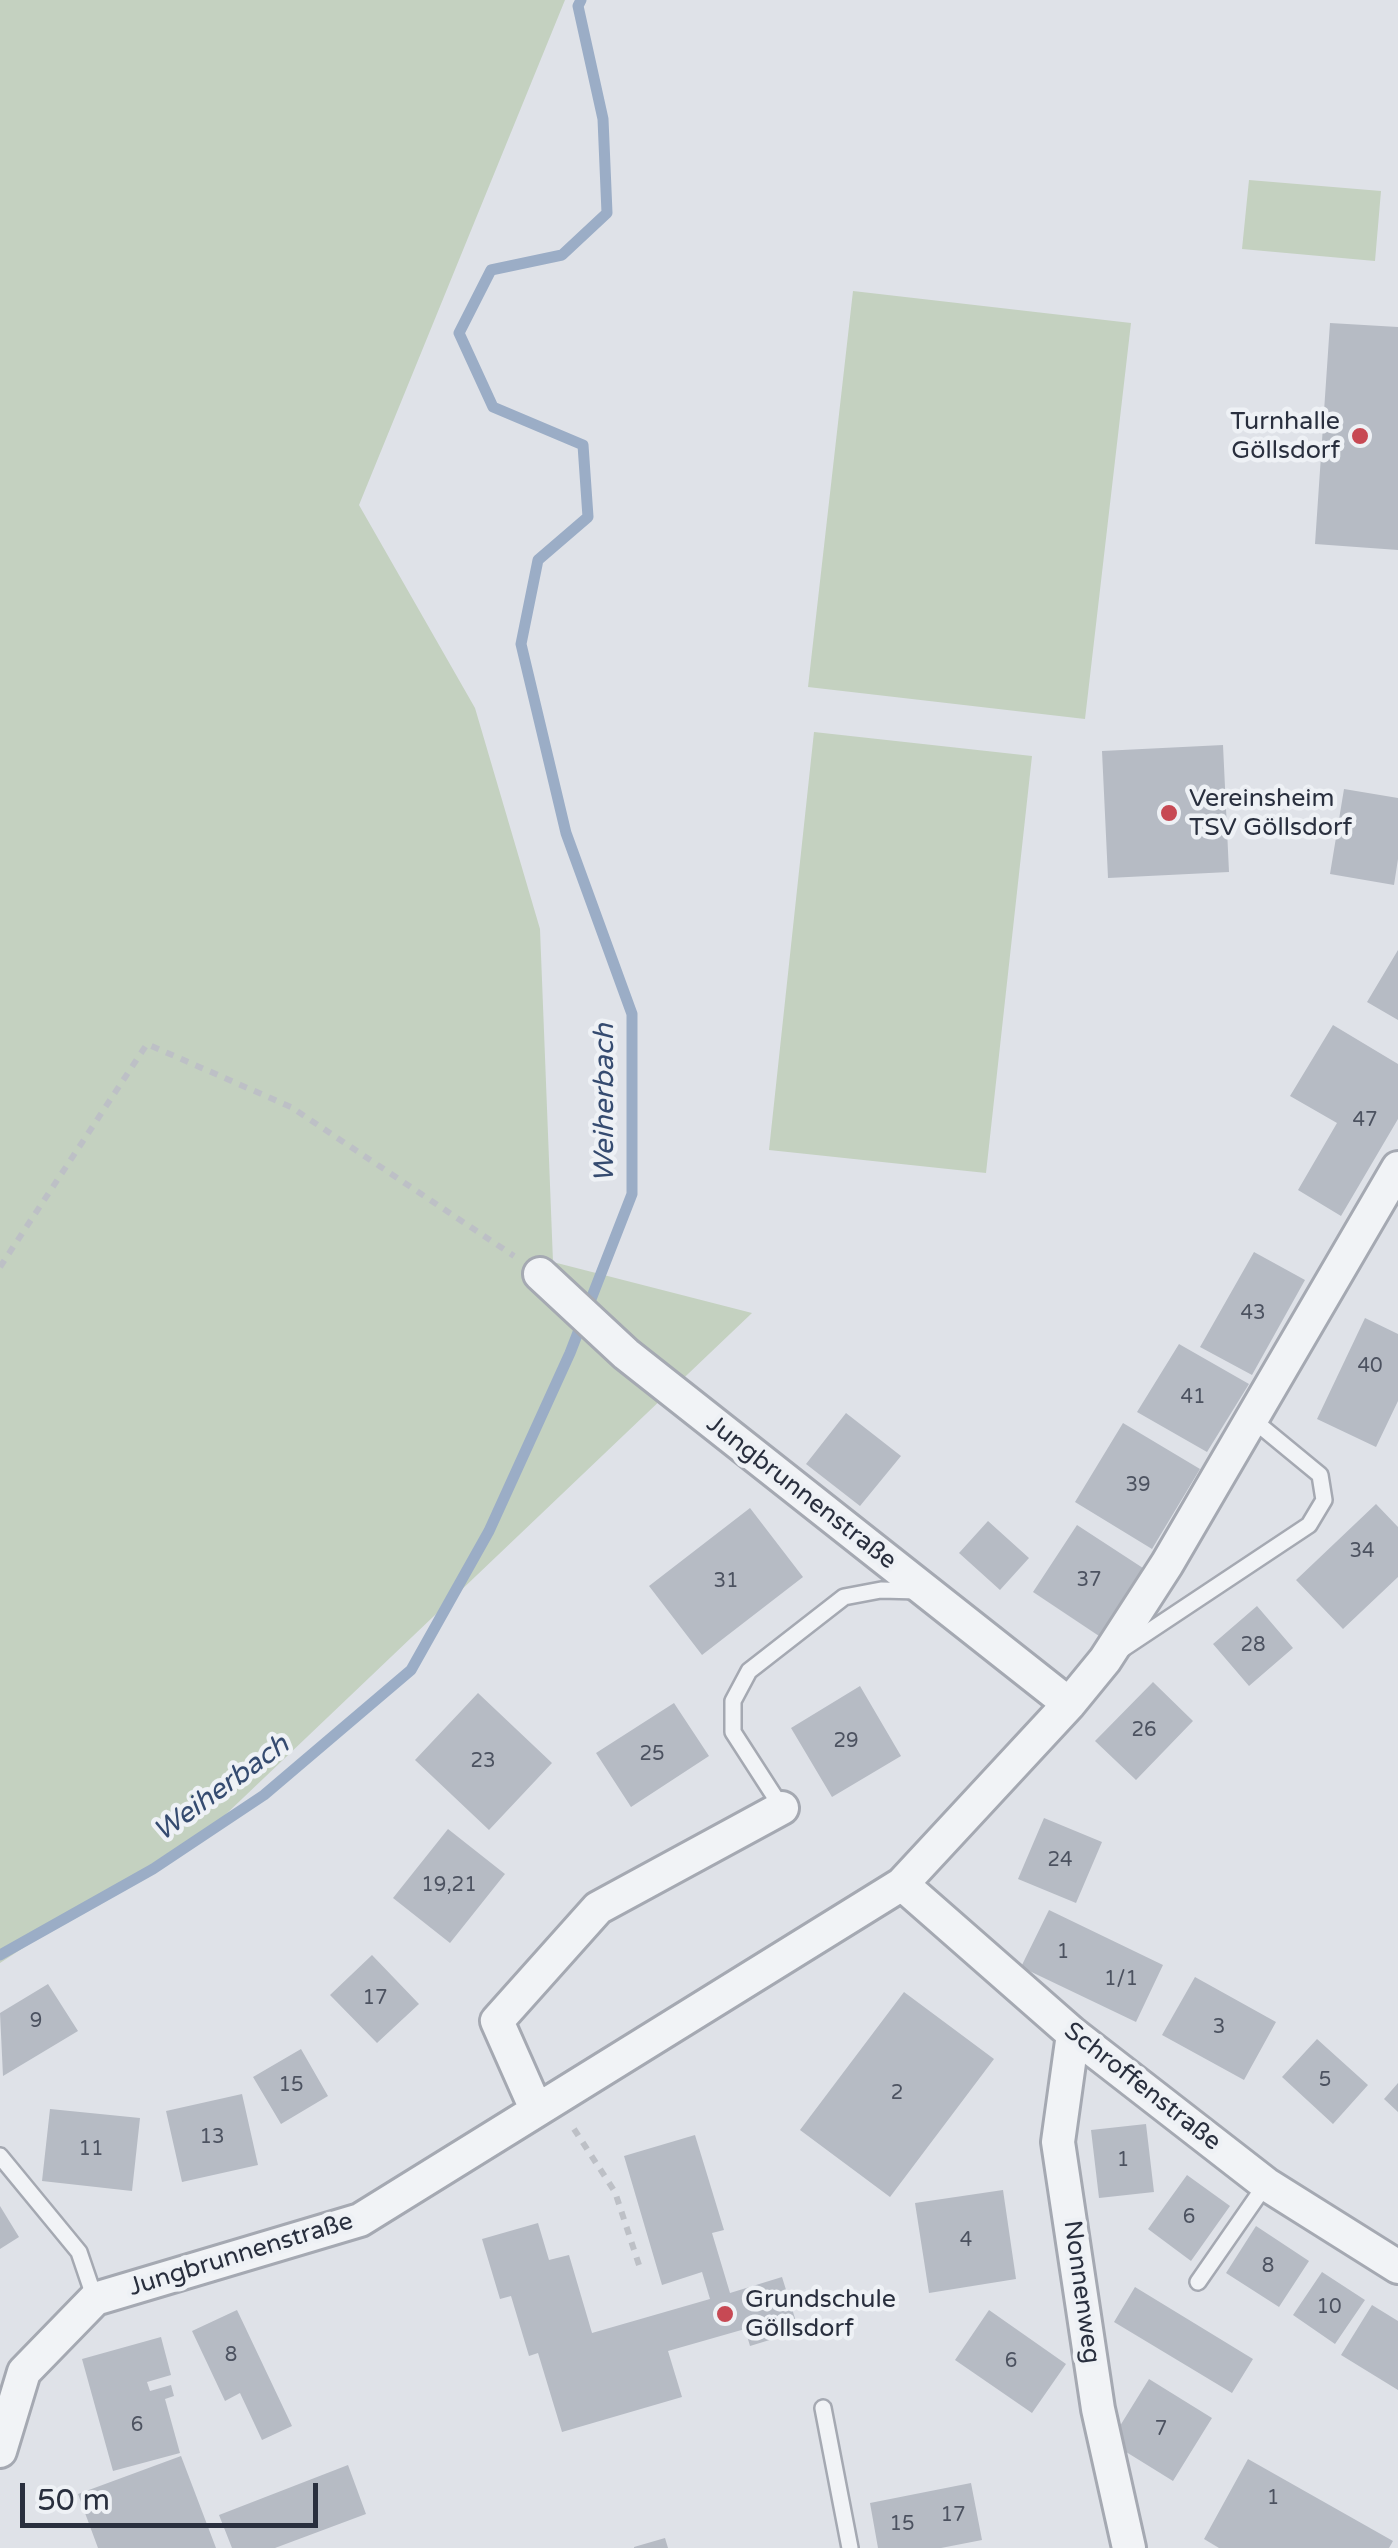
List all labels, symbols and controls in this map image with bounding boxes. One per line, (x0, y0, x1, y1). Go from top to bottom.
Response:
place label: Turnhalle Göllsdorf (1230, 407, 1340, 466)
marker: Turnhalle Göllsdorf (1349, 425, 1371, 447)
place label: Vereinsheim TSV Göllsdorf (1189, 784, 1352, 843)
marker: Vereinsheim TSV Göllsdorf (1158, 802, 1180, 824)
water label: Weiherbach (589, 1024, 623, 1182)
house number: 47 (1352, 1109, 1378, 1133)
house number: 43 (1240, 1302, 1266, 1326)
house number: 40 (1357, 1355, 1383, 1379)
house number: 41 (1180, 1386, 1206, 1410)
street label: Jungbrunnenstraße (700, 1410, 902, 1576)
house number: 39 (1125, 1474, 1151, 1498)
house number: 34 (1349, 1540, 1375, 1564)
house number: 37 (1076, 1569, 1102, 1593)
house number: 31 (713, 1570, 739, 1594)
house number: 28 (1240, 1634, 1266, 1658)
house number: 26 (1131, 1719, 1157, 1743)
water label: Weiherbach (148, 1729, 296, 1849)
house number: 29 (833, 1730, 859, 1754)
house number: 25 (639, 1743, 665, 1767)
house number: 23 (470, 1750, 496, 1774)
house number: 24 (1047, 1849, 1073, 1873)
house number: 19,21 (421, 1874, 477, 1898)
house number: 1 (1057, 1941, 1069, 1965)
house number: 1/1 (1104, 1968, 1138, 1992)
house number: 17 (362, 1987, 388, 2011)
house number: 9 (30, 2010, 42, 2034)
street label: Schroffenstraße (1058, 2016, 1226, 2158)
house number: 3 (1213, 2016, 1225, 2040)
house number: 5 (1319, 2069, 1331, 2093)
house number: 15 (278, 2074, 304, 2098)
house number: 2 (891, 2082, 903, 2106)
house number: 13 (199, 2126, 225, 2150)
house number: 11 (78, 2138, 104, 2162)
house number: 1 (1117, 2149, 1129, 2173)
house number: 6 (1183, 2206, 1195, 2230)
street label: Jungbrunnenstraße (125, 2207, 357, 2303)
street label: Nonnenweg (1056, 2219, 1106, 2365)
house number: 4 (960, 2229, 972, 2253)
house number: 8 (1262, 2255, 1274, 2279)
place label: Grundschule Göllsdorf (745, 2285, 896, 2344)
house number: 10 (1316, 2296, 1342, 2320)
marker: Grundschule Göllsdorf (714, 2303, 736, 2325)
house number: 8 (225, 2344, 237, 2368)
house number: 6 (1005, 2350, 1017, 2374)
house number: 6 (131, 2414, 143, 2438)
house number: 7 (1155, 2418, 1167, 2442)
scale bar (25, 2463, 322, 2525)
text: 50 m (37, 2482, 110, 2519)
house number: 1 (1267, 2487, 1279, 2511)
house number: 17 (940, 2504, 966, 2528)
house number: 15 (889, 2513, 915, 2537)

